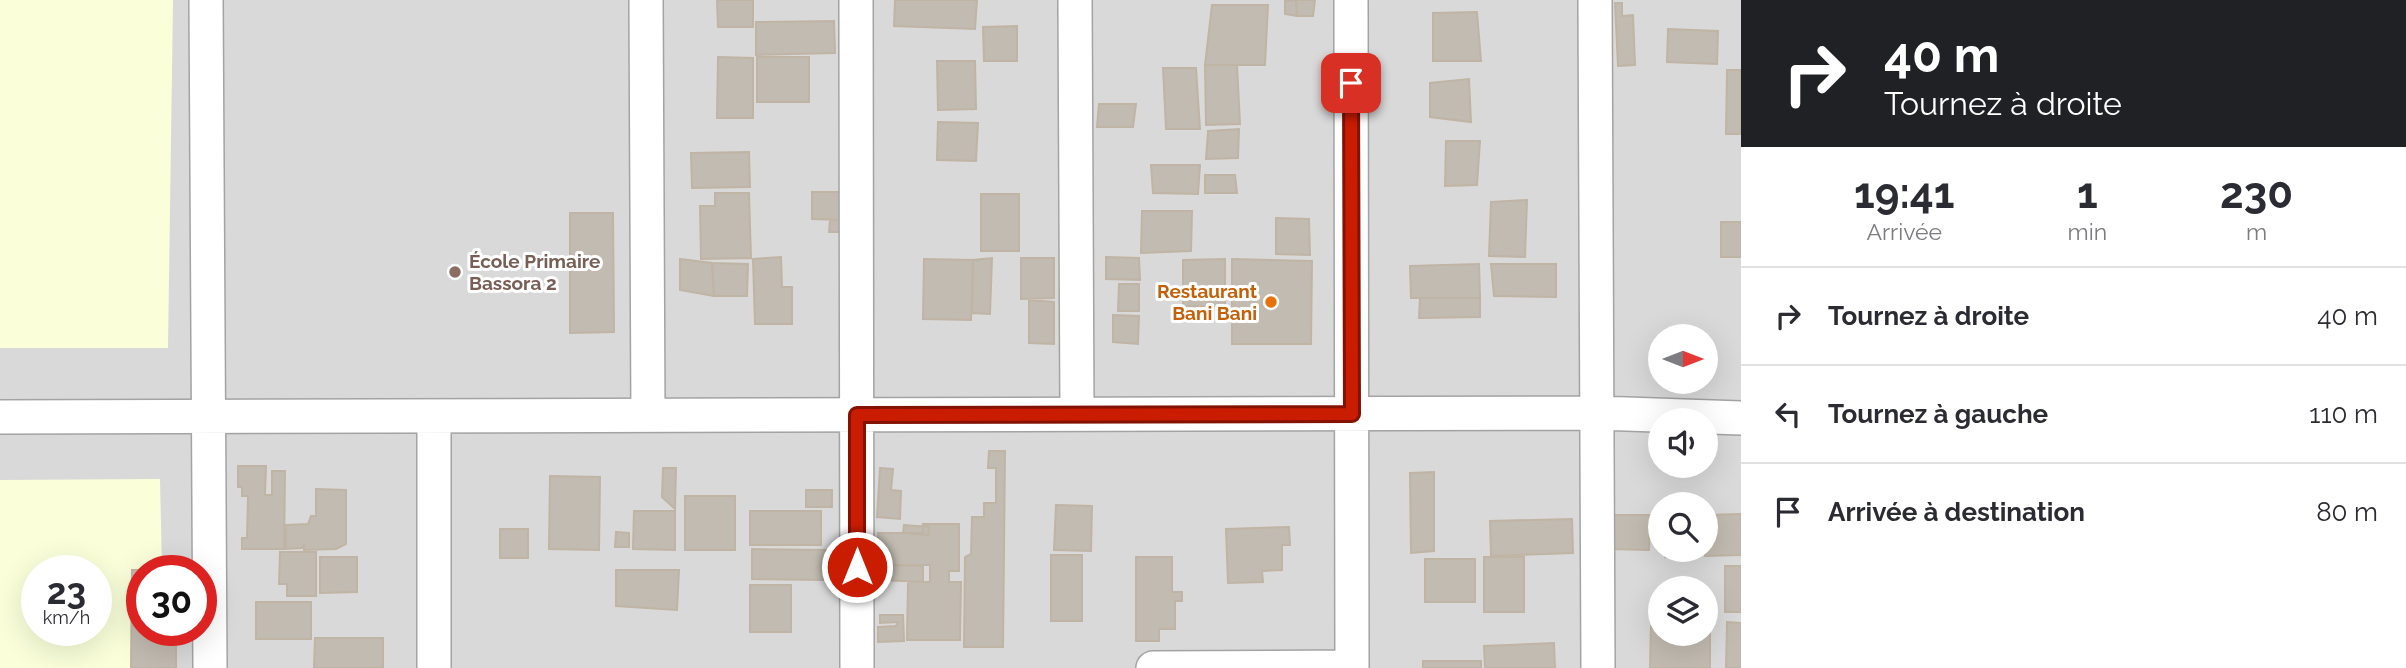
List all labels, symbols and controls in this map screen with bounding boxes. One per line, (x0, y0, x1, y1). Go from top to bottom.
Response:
text: 40 m (1884, 26, 1999, 83)
icon: right (1769, 28, 1860, 119)
pin (1321, 53, 1381, 113)
icon: arrive (1332, 64, 1370, 102)
text: Tournez à droite (1884, 85, 2122, 122)
text: 19:41 (1854, 169, 1955, 218)
text: 1 (2077, 169, 2098, 218)
text: 230 (2220, 169, 2293, 218)
text: Arrivée (1866, 218, 1942, 245)
text: min (2068, 218, 2107, 245)
text: m (2246, 218, 2267, 245)
place label: École Primaire Bassora 2 (469, 250, 600, 294)
marker: École Primaire Bassora 2 (447, 264, 463, 280)
place label: Restaurant Bani Bani (1157, 280, 1258, 324)
marker: Restaurant Bani Bani (1263, 294, 1279, 310)
icon: right (1769, 297, 1807, 335)
text: Tournez à droite (1828, 301, 2029, 331)
text: 40 m (2317, 301, 2378, 331)
north arrow (1648, 324, 1718, 394)
map controls (1648, 324, 1718, 646)
icon: left (1769, 395, 1807, 433)
text: Tournez à gauche (1828, 399, 2048, 429)
text: 110 m (2309, 399, 2378, 429)
button: sound (1648, 408, 1718, 478)
button: search (1648, 492, 1718, 562)
icon: arrive (1769, 493, 1807, 531)
text: Arrivée à destination (1828, 497, 2085, 527)
text: 80 m (2316, 497, 2378, 527)
position arrow (820, 530, 894, 604)
speed limit sign: 30 (126, 555, 217, 646)
text: 23 (47, 571, 86, 612)
button: layers (1648, 576, 1718, 646)
text: km/h (43, 607, 90, 628)

